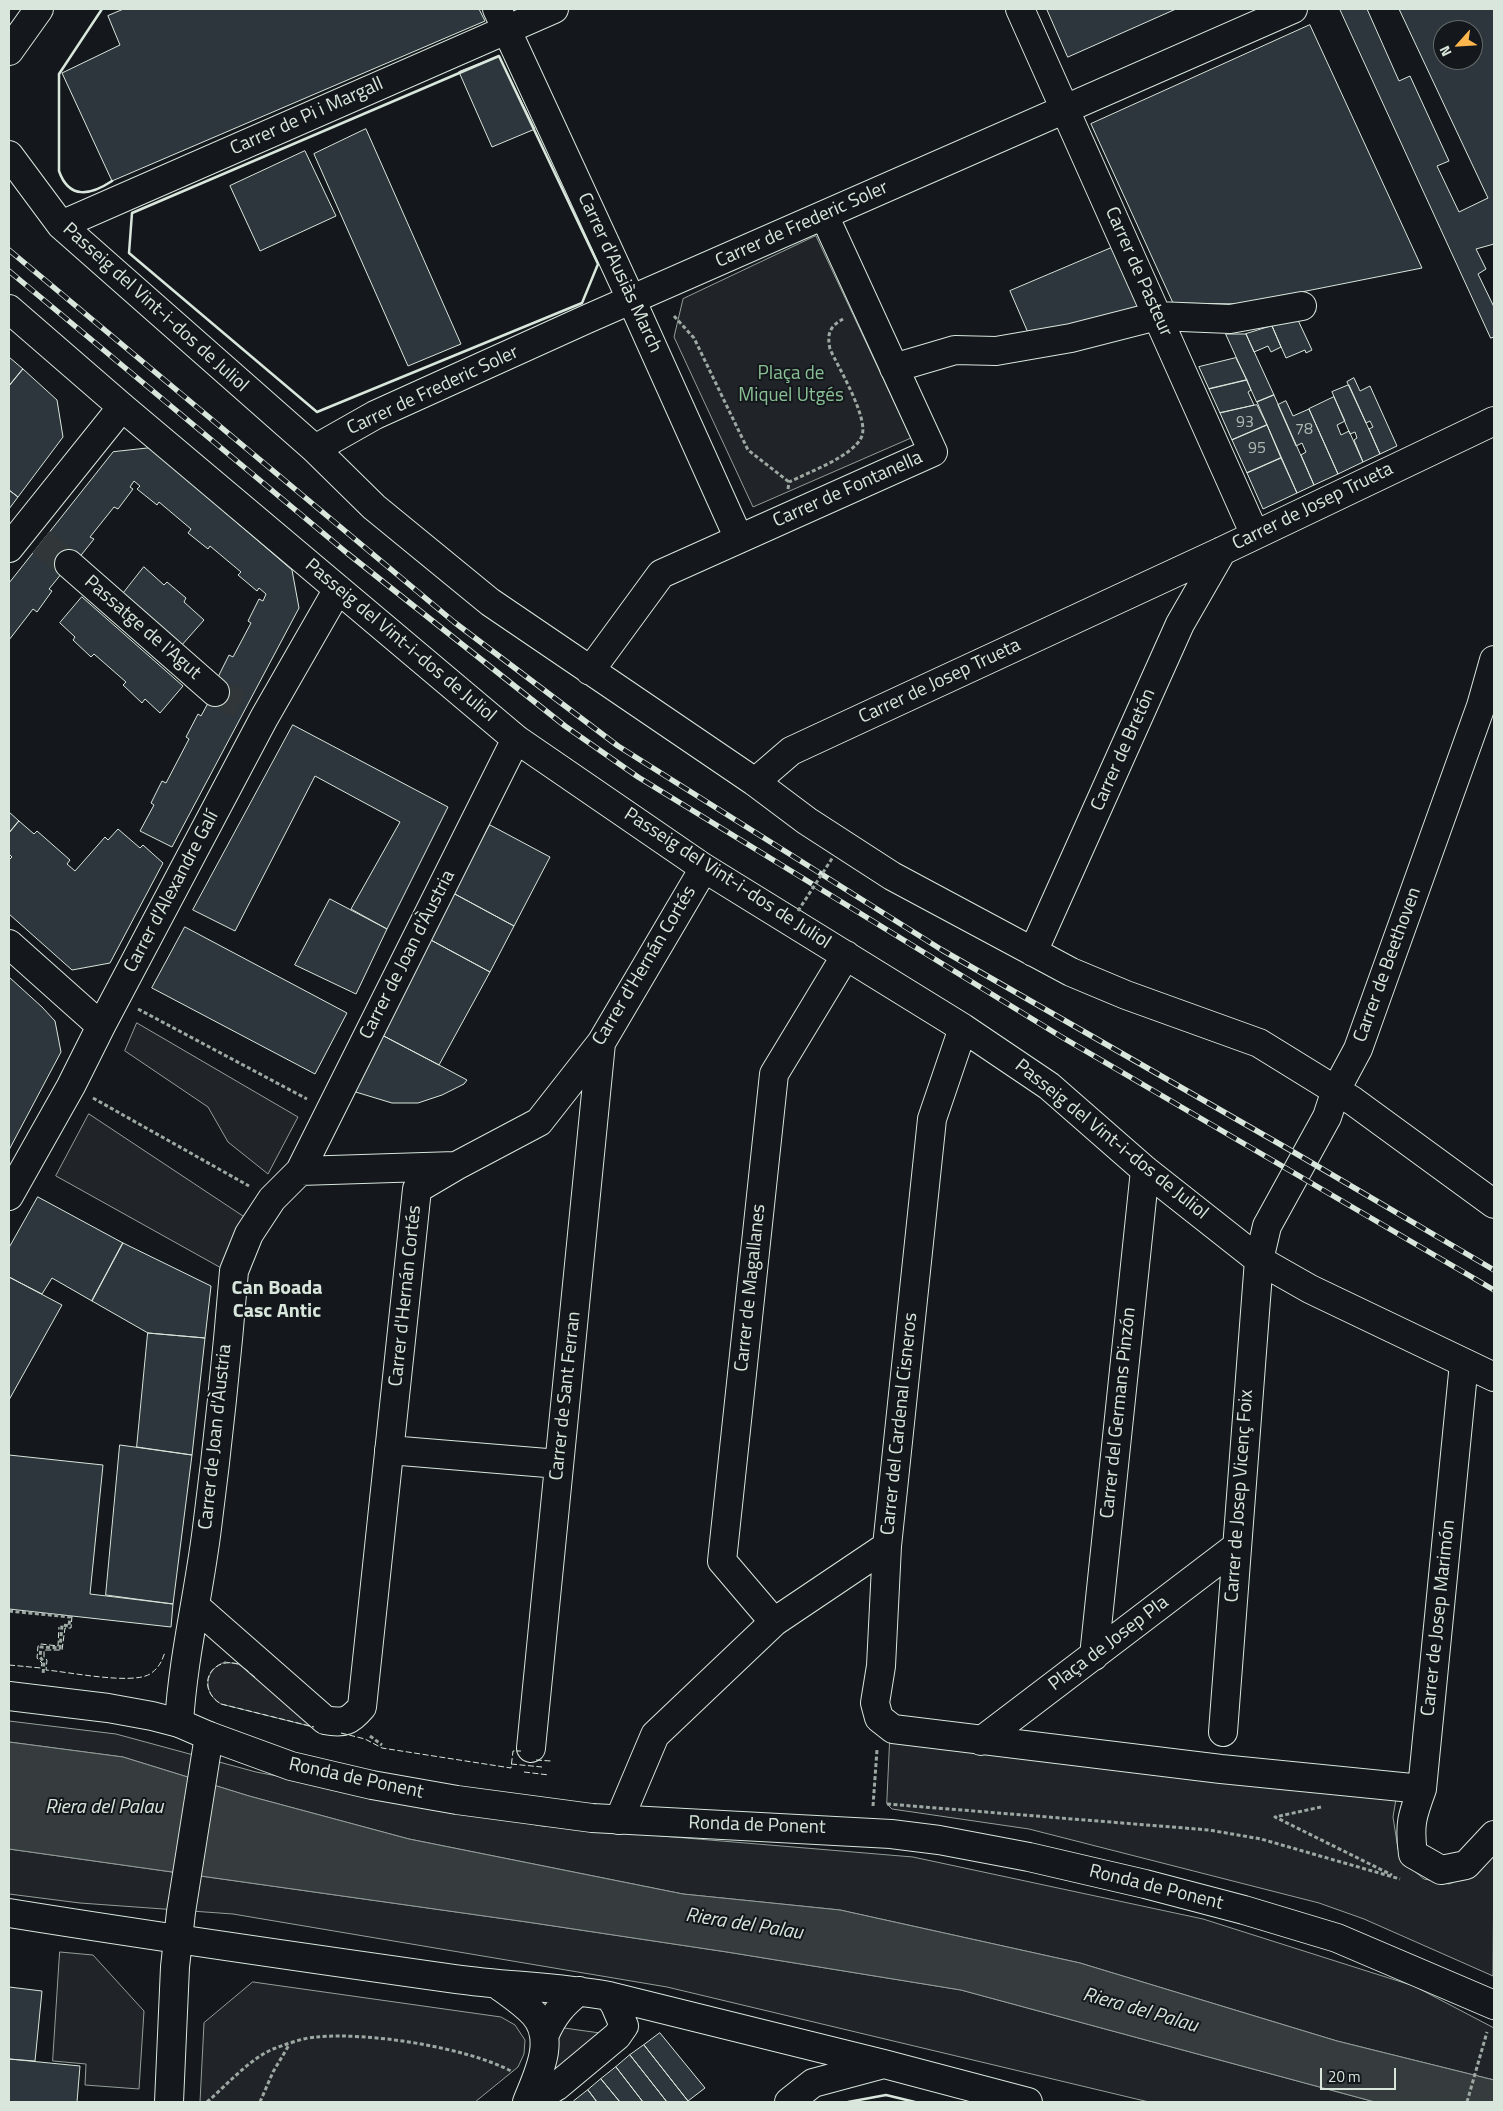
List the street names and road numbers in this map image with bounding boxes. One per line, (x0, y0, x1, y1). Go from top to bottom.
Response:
street label: Carrer de Pi i Margall (227, 73, 387, 161)
street label: Carrer de Frederic Soler (712, 177, 892, 273)
street label: Carrer d'Ausiàs March (572, 189, 666, 357)
street label: Carrer de Pasteur (1099, 204, 1177, 340)
street label: Passeig del Vint-i-dos de Juliol (57, 219, 253, 397)
street label: Carrer de Frederic Soler (344, 341, 522, 441)
street label: Carrer de Fontanella (770, 447, 926, 533)
street label: Carrer de Josep Trueta (1229, 458, 1397, 556)
street label: Passeig del Vint-i-dos de Juliol (300, 554, 500, 728)
street label: Passatge de l'Agut (79, 571, 205, 685)
street label: Carrer de Josep Trueta (856, 635, 1024, 729)
street label: Carrer de Bretón (1087, 685, 1161, 815)
street label: Passeig del Vint-i-dos de Juliol (619, 803, 835, 955)
street label: Carrer d'Alexandre Galí (120, 807, 224, 977)
street label: Carrer de Joan d'Àustria (355, 867, 461, 1043)
street label: Carrer d'Hernán Cortés (588, 882, 702, 1050)
street label: Carrer de Beethoven (1349, 884, 1427, 1046)
street label: Passeig del Vint-i-dos de Juliol (1010, 1055, 1212, 1225)
street label: Carrer de Magallanes (731, 1203, 771, 1373)
street label: Carrer d'Hernán Cortés (385, 1204, 427, 1388)
street label: Carrer del Germans Pinzón (1097, 1306, 1141, 1520)
street label: Carrer de Sant Ferran (546, 1310, 586, 1482)
street label: Carrer del Cardenal Cisneros (877, 1311, 923, 1537)
street label: Carrer de Joan d'Àustria (195, 1343, 237, 1531)
street label: Carrer de Josep Vicenç Foix (1221, 1389, 1259, 1603)
street label: Carrer de Josep Marimón (1417, 1519, 1461, 1717)
street label: Plaça de Josep Pla (1045, 1592, 1173, 1696)
street label: Ronda de Ponent (287, 1754, 425, 1804)
street label: Ronda de Ponent (688, 1812, 826, 1840)
street label: Ronda de Ponent (1087, 1860, 1225, 1916)

